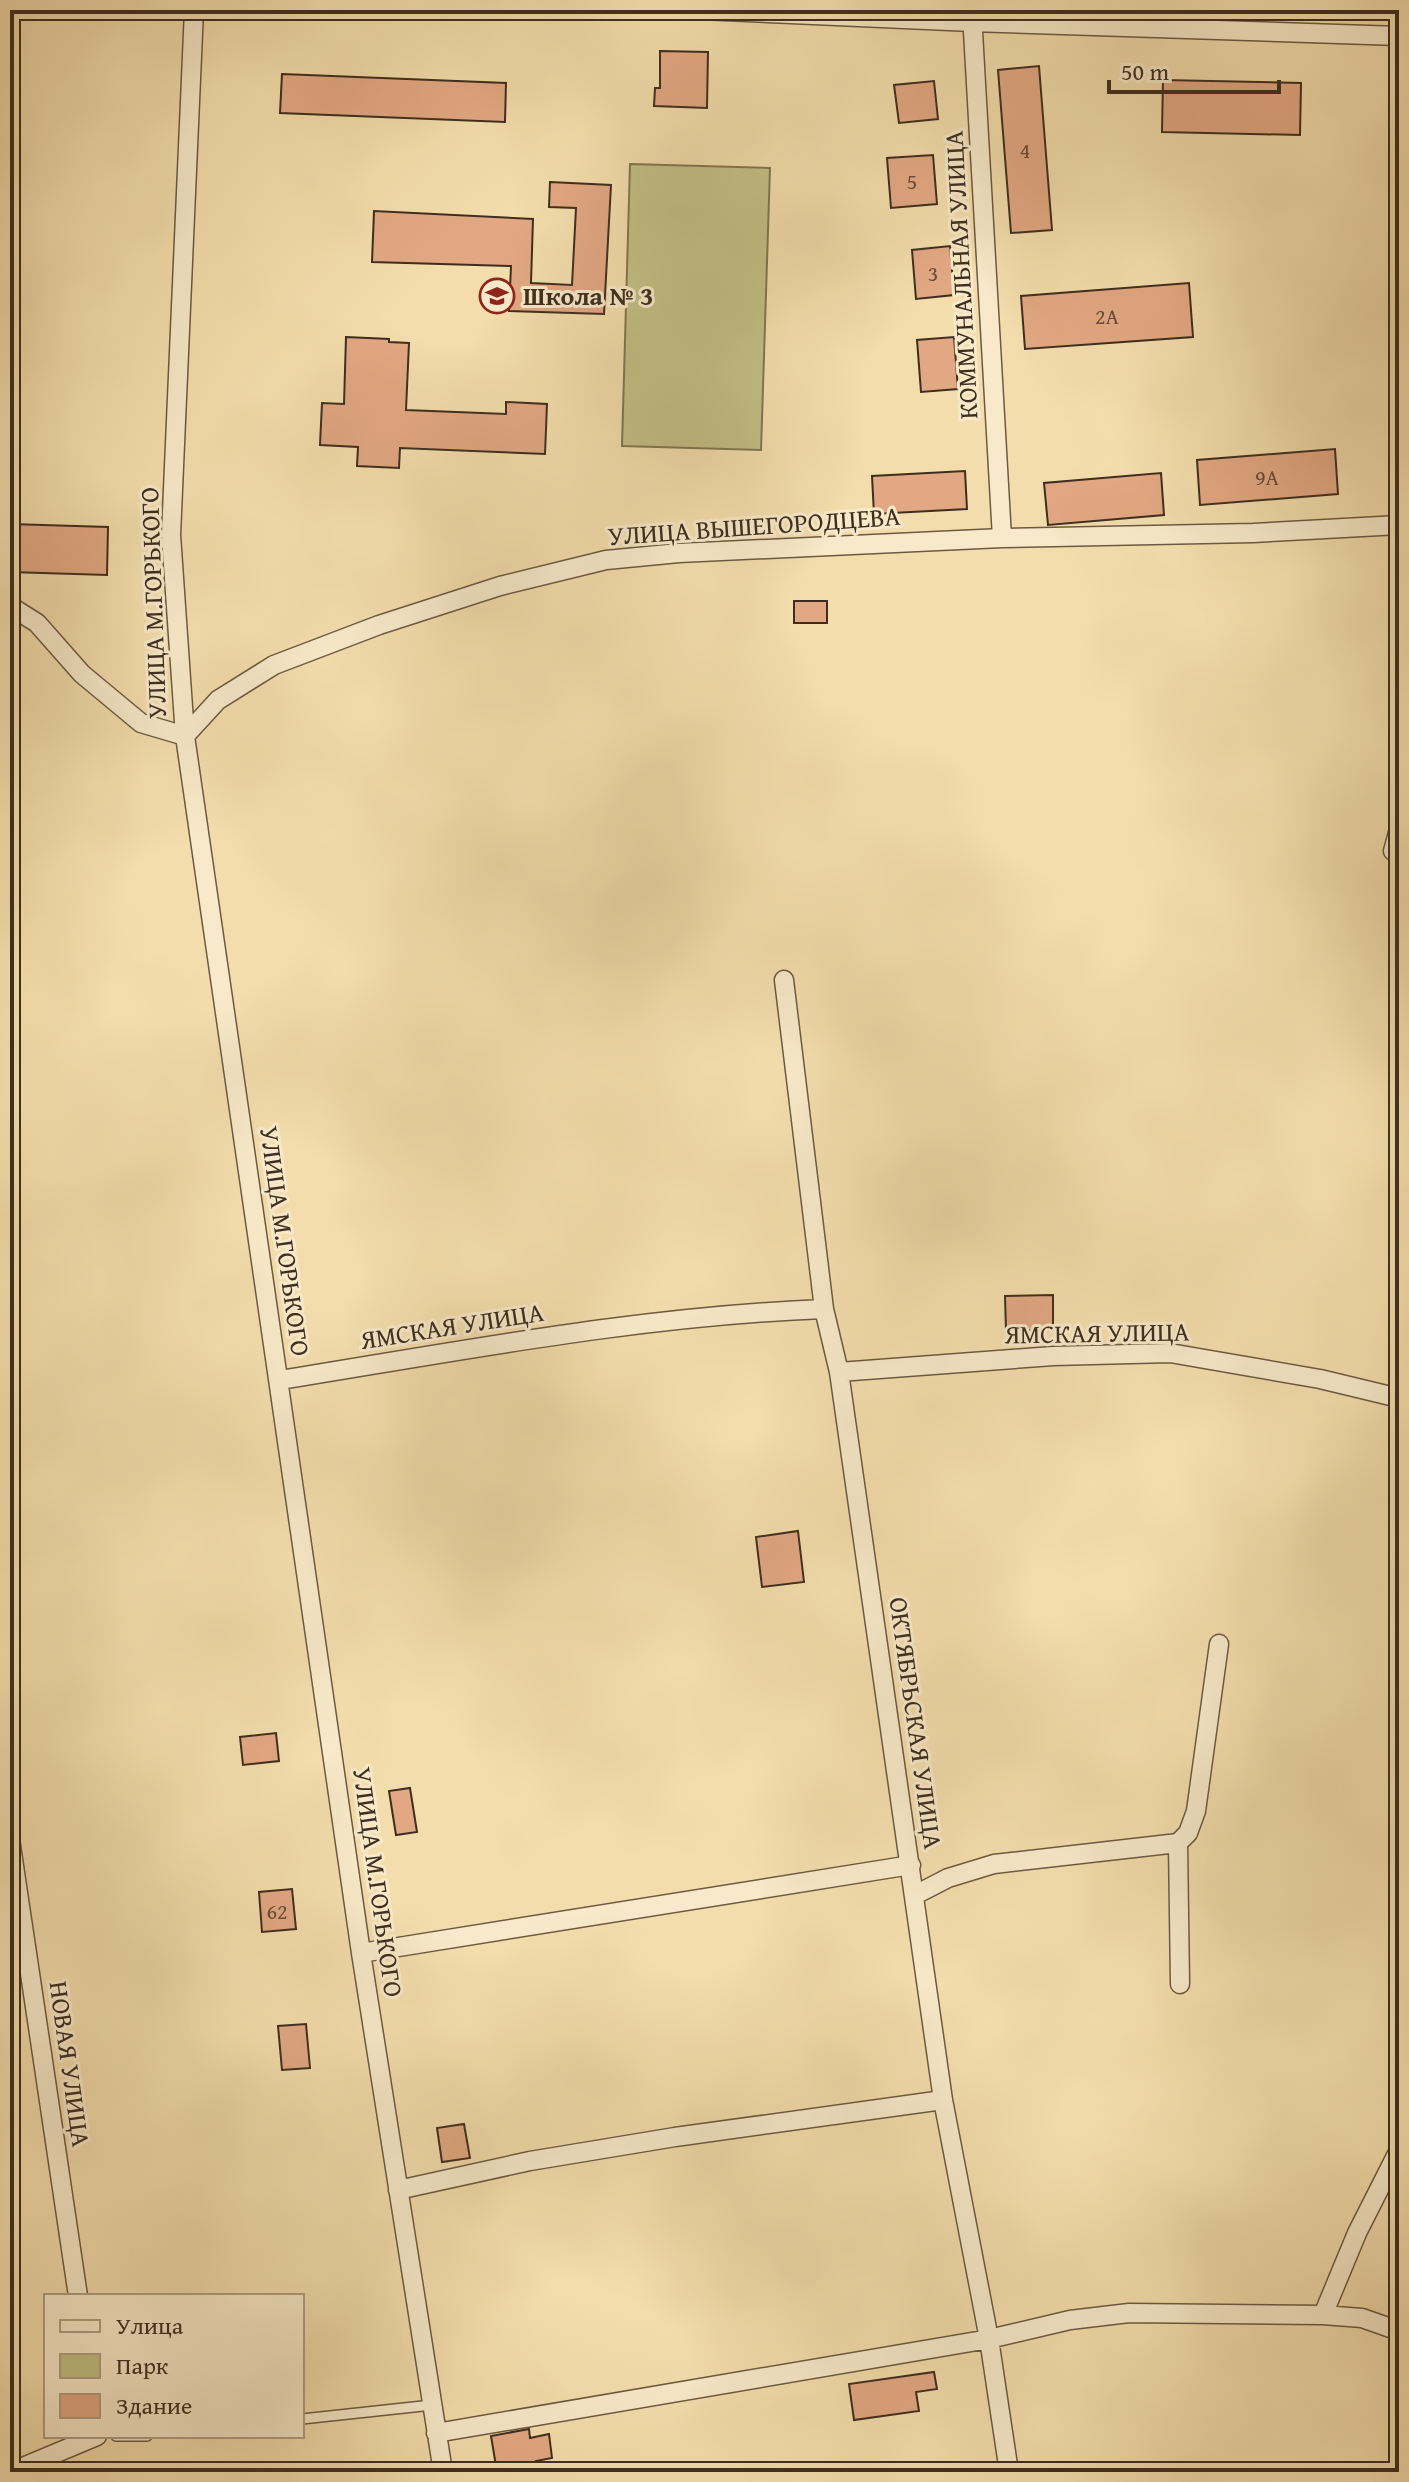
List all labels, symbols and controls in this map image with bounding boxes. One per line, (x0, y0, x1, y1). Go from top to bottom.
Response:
scale bar (1109, 44, 1279, 94)
text: 50 m (1121, 54, 1169, 89)
street label: КОММУНАЛЬНАЯ УЛИЦА (933, 130, 988, 420)
house number: 4 (1020, 134, 1030, 166)
house number: 5 (907, 165, 917, 197)
house number: 3 (928, 257, 938, 289)
place label: Школа № 3 (523, 276, 653, 315)
school or university icon: Школа № 3 (478, 277, 516, 315)
house number: 2А (1095, 300, 1120, 332)
house number: 9А (1255, 461, 1280, 493)
street label: УЛИЦА М.ГОРЬКОГО (129, 486, 176, 720)
street label: УЛИЦА ВЫШЕГОРОДЦЕВА (606, 496, 902, 555)
street label: УЛИЦА М.ГОРЬКОГО (250, 1123, 321, 1358)
street label: ЯМСКАЯ УЛИЦА (357, 1292, 547, 1359)
street label: ЯМСКАЯ УЛИЦА (1003, 1311, 1190, 1354)
street label: ОКТЯБРЬСКАЯ УЛИЦА (880, 1594, 954, 1852)
street label: УЛИЦА М.ГОРЬКОГО (343, 1764, 414, 1999)
house number: 62 (266, 1895, 288, 1927)
street label: НОВАЯ УЛИЦА (40, 1979, 101, 2150)
legend (44, 2294, 304, 2438)
text: Улица (116, 2308, 184, 2343)
text: Парк (116, 2348, 169, 2383)
text: Здание (116, 2388, 192, 2423)

